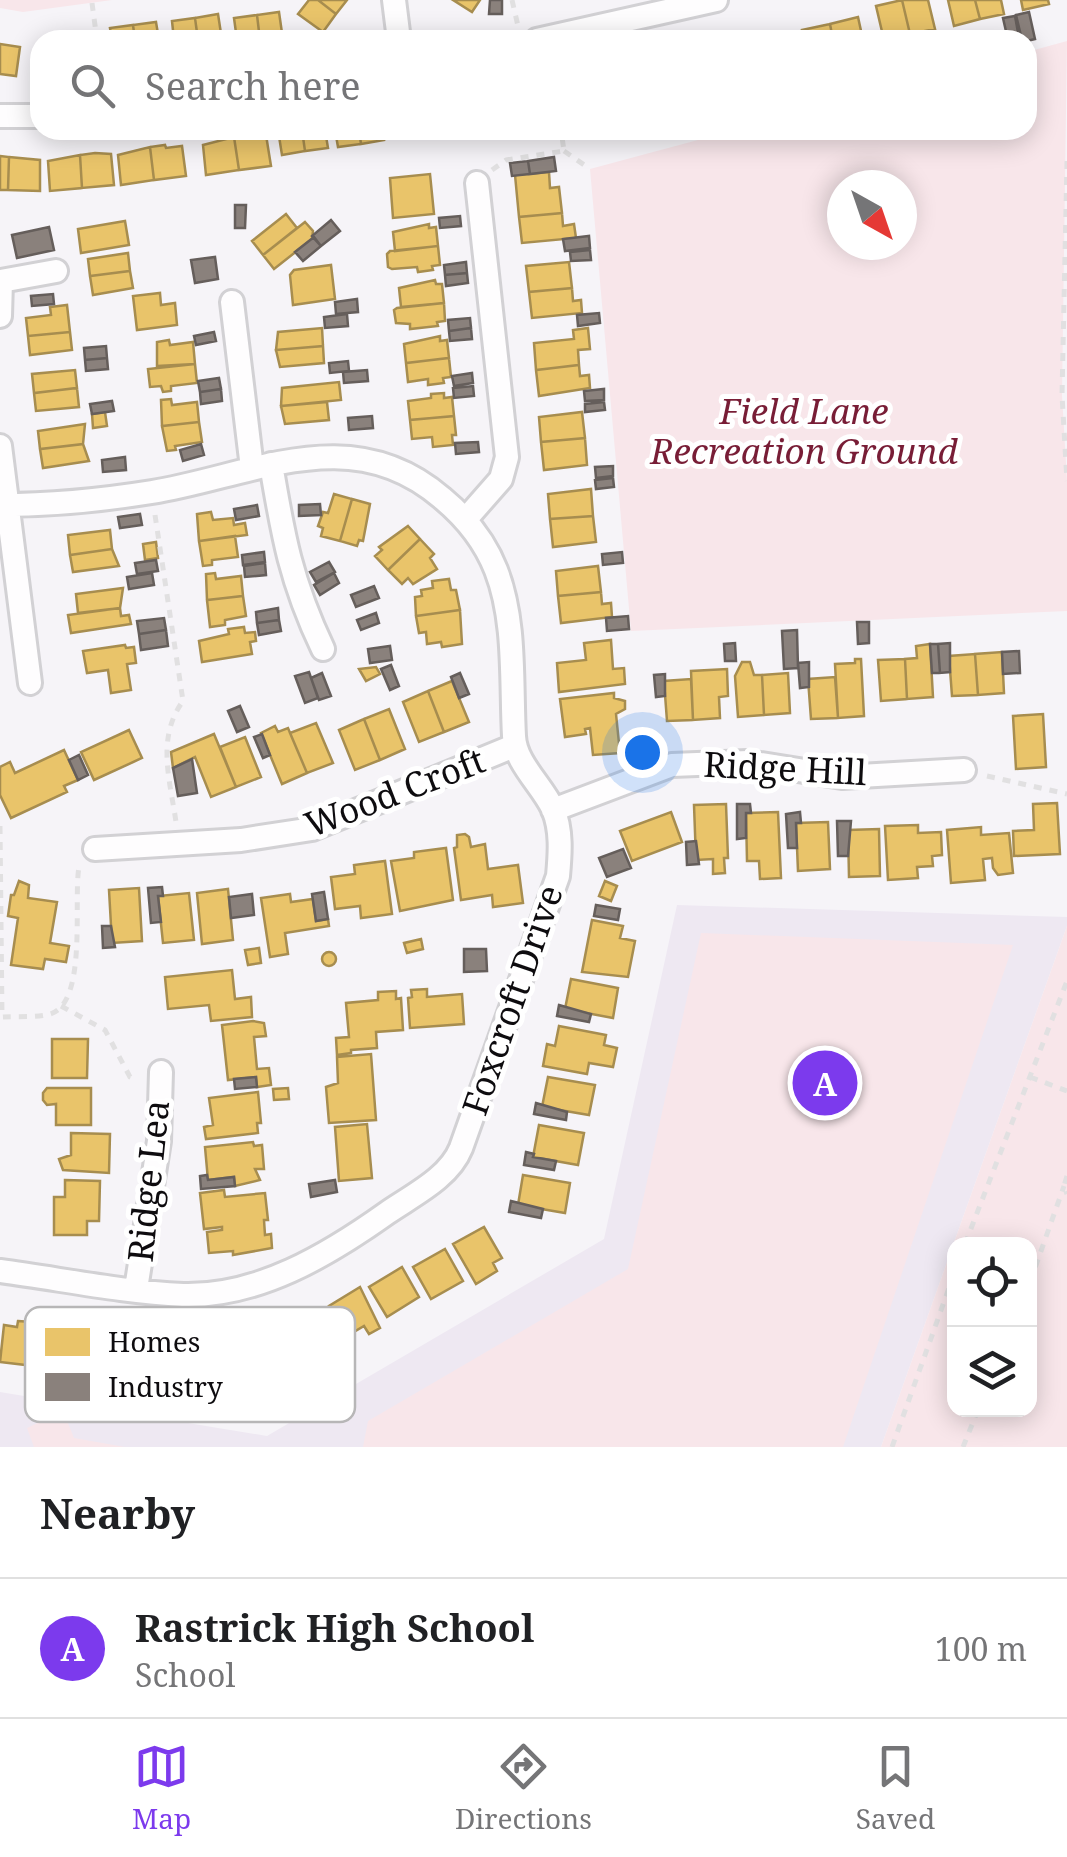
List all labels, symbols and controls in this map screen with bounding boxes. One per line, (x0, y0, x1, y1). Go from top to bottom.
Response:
search box (30, 30, 1037, 140)
icon: search (65, 58, 120, 113)
text: Search here (145, 59, 361, 111)
north arrow (827, 170, 917, 260)
park label: Field Lane Recreation Ground (649, 387, 958, 474)
your location (617, 727, 668, 778)
street label: Wood Croft (298, 736, 491, 847)
street label: Ridge Hill (702, 740, 868, 795)
street label: Foxcroft Drive (450, 878, 573, 1121)
pin: A (792, 1046, 858, 1120)
street label: Ridge Lea (116, 1098, 179, 1264)
map controls (947, 1237, 1037, 1417)
button: locate (947, 1237, 1037, 1327)
legend (25, 1307, 355, 1422)
text: Homes (108, 1322, 200, 1360)
button: layers (947, 1327, 1037, 1417)
text: Industry (108, 1367, 223, 1405)
text: Nearby (40, 1484, 195, 1541)
text: Rastrick High School (135, 1601, 534, 1653)
text: A (60, 1627, 85, 1670)
text: 100 m (935, 1627, 1027, 1670)
text: School (135, 1653, 235, 1696)
tab: Map (132, 1739, 191, 1837)
tab: Directions (455, 1739, 592, 1837)
tab: Saved (856, 1739, 935, 1837)

